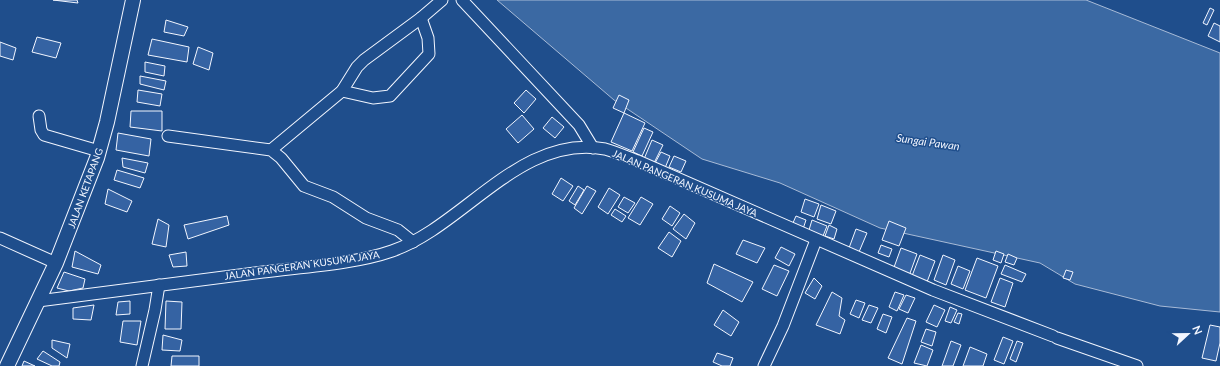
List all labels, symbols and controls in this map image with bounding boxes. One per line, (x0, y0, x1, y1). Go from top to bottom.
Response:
water label: Sungai Pawan (896, 131, 961, 152)
street label: JALAN KETAPANG (65, 146, 105, 230)
street label: JALAN PANGERAN KUSUMA JAYA (611, 147, 760, 219)
street label: JALAN PANGERAN KUSUMA JAYA (224, 248, 381, 282)
north arrow (1168, 314, 1208, 354)
text: N (1190, 324, 1205, 336)

